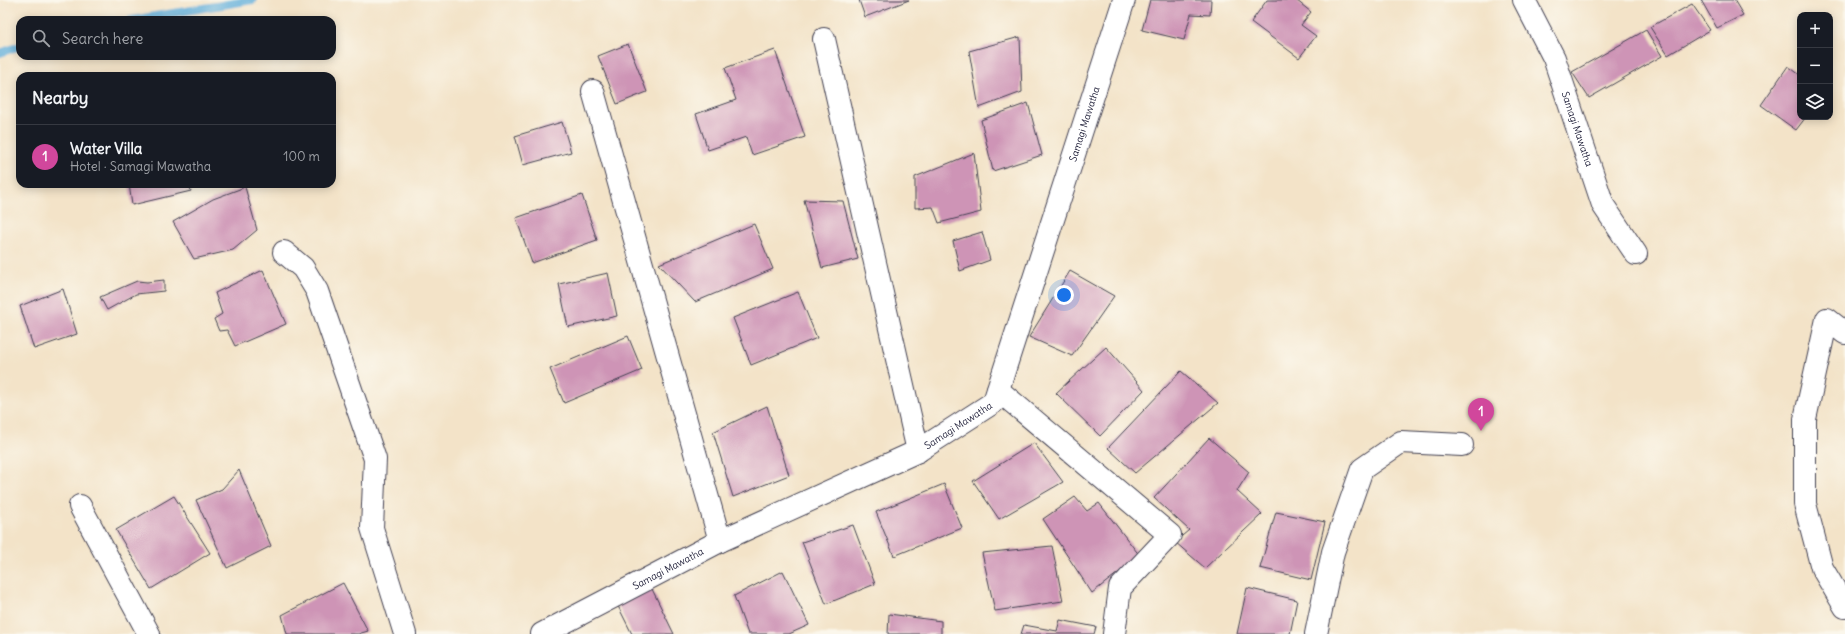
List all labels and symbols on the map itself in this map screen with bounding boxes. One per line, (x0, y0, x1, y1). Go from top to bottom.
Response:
street label: Samagi Mawatha (1066, 85, 1103, 163)
street label: Samagi Mawatha (1559, 90, 1596, 168)
your location (1054, 285, 1074, 305)
pin: 1 (1468, 398, 1494, 431)
street label: Samagi Mawatha (922, 399, 995, 452)
street label: Samagi Mawatha (630, 545, 706, 593)

